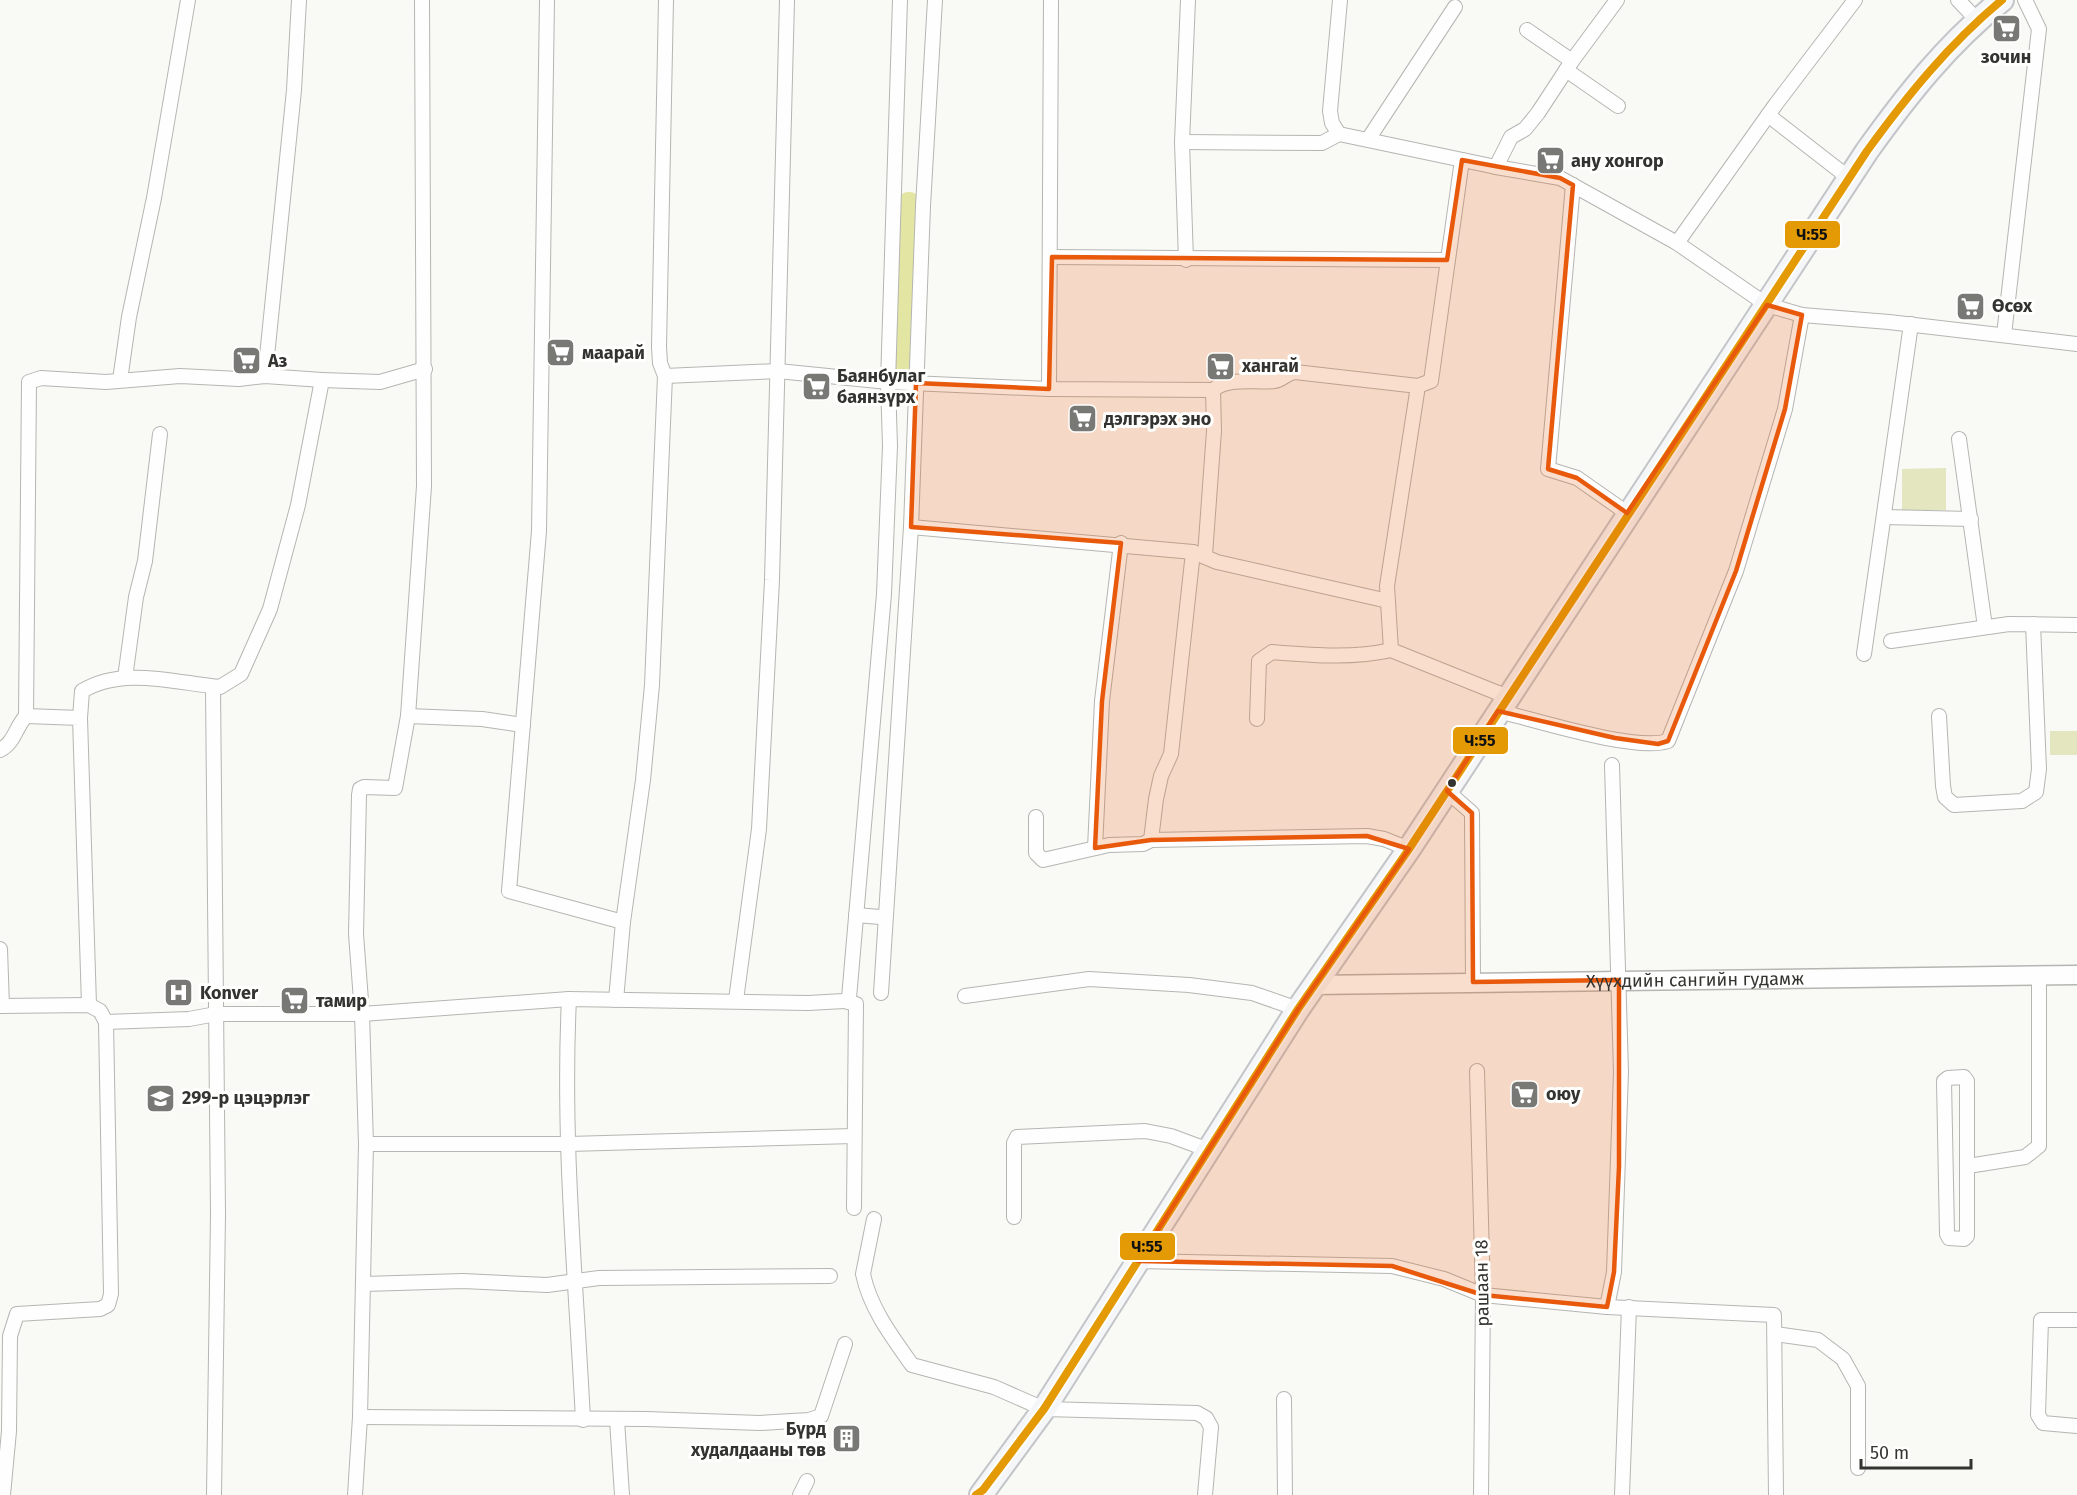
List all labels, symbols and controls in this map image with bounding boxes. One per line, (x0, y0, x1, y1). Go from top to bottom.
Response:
supermarket icon: зочин (1990, 12, 2022, 44)
place label: зочин (1981, 46, 2031, 68)
supermarket icon: ану хонгор (1534, 145, 1566, 177)
place label: ану хонгор (1571, 150, 1664, 172)
line badge: Ч:55 (1784, 220, 1841, 249)
text: Ч:55 (1797, 225, 1828, 244)
supermarket icon: Өсөх (1955, 290, 1987, 322)
place label: Өсөх (1992, 295, 2033, 317)
supermarket icon: маарай (545, 337, 577, 369)
place label: маарай (582, 342, 645, 364)
supermarket icon: Аз (231, 345, 263, 377)
place label: Аз (267, 350, 288, 372)
supermarket icon: хангай (1205, 350, 1237, 382)
place label: хангай (1241, 355, 1299, 377)
place label: Баянбулаг баянзүрх (837, 365, 925, 408)
supermarket icon: Баянбулаг баянзүрх (800, 370, 832, 402)
supermarket icon: дэлгэрэх эно (1067, 403, 1099, 435)
place label: дэлгэрэх эно (1104, 408, 1211, 430)
line badge: Ч:55 (1452, 726, 1509, 755)
text: Ч:55 (1465, 731, 1496, 750)
unlabelled marker (1446, 777, 1458, 789)
street label: Хүүхдийн сангийн гудамж (1586, 968, 1804, 992)
hospital icon: Konver (163, 977, 195, 1009)
place label: Konver (200, 982, 259, 1004)
supermarket icon: тамир (279, 985, 311, 1017)
place label: тамир (316, 990, 367, 1012)
supermarket icon: оюу (1509, 1078, 1541, 1110)
school or university icon: 299-р цэцэрлэг (145, 1082, 177, 1114)
place label: оюу (1546, 1083, 1581, 1105)
place label: 299-р цэцэрлэг (182, 1087, 310, 1109)
line badge: Ч:55 (1119, 1232, 1176, 1261)
text: Ч:55 (1132, 1237, 1163, 1256)
street label: рашаан 18 (1470, 1239, 1494, 1327)
place label: Бүрд худалдааны төв (690, 1418, 826, 1461)
building icon: Бүрд худалдааны төв (831, 1423, 863, 1455)
scale bar (1861, 1432, 1970, 1470)
text: 50 m (1870, 1442, 1909, 1464)

